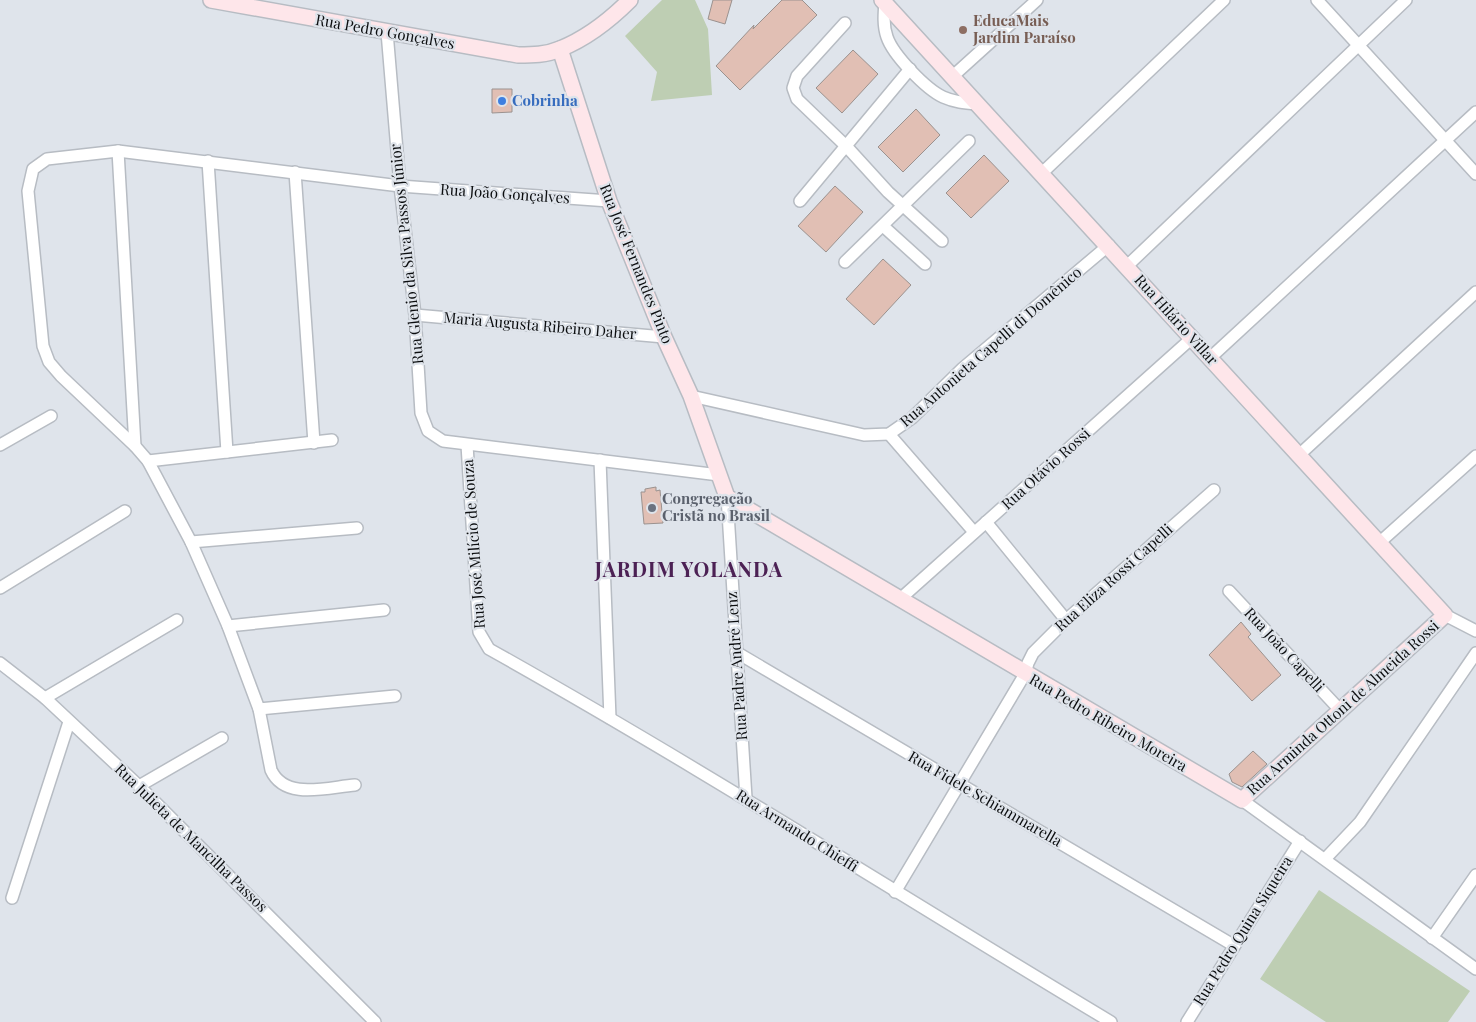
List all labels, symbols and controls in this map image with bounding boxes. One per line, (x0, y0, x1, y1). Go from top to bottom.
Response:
street label: Rua Pedro Gonçalves (314, 9, 456, 53)
place label: EducaMais Jardim Paraíso (972, 10, 1076, 47)
marker: EducaMais Jardim Paraíso (957, 24, 969, 36)
place label: Cobrinha (512, 90, 578, 110)
marker: Cobrinha (496, 95, 508, 107)
street label: Rua Glenio da Silva Passos Júnior (384, 143, 428, 365)
street label: Rua João Gonçalves (440, 178, 571, 208)
street label: Rua José Fernandes Pinto (596, 181, 678, 346)
street label: Rua Antonieta Capelli di Domênico (895, 262, 1085, 431)
street label: Rua Hilário Villar (1131, 270, 1223, 369)
street label: Maria Augusta Ribeiro Daher (443, 307, 638, 343)
street label: Rua Otávio Rossi (997, 423, 1094, 513)
street label: Rua José Milício de Souza (457, 458, 489, 629)
place label: Congregação Cristã no Brasil (662, 488, 770, 525)
marker: Congregação Cristã no Brasil (646, 502, 658, 514)
street label: Rua Eliza Rossi Capelli (1050, 519, 1177, 636)
district label: JARDIM YOLANDA (594, 555, 783, 582)
street label: Rua Padre André Lenz (721, 591, 751, 741)
street label: Rua João Capelli (1240, 603, 1330, 696)
street label: Rua Arminda Ottoni de Almeida Rossi (1242, 615, 1443, 799)
street label: Rua Pedro Ribeiro Moreira (1026, 669, 1192, 776)
street label: Rua Fidele Schiammarella (905, 746, 1066, 851)
street label: Rua Julieta de Mancilha Passos (111, 759, 272, 916)
street label: Rua Armando Chieffi (733, 784, 863, 876)
street label: Rua Pedro Quina Siqueira (1188, 851, 1297, 1009)

